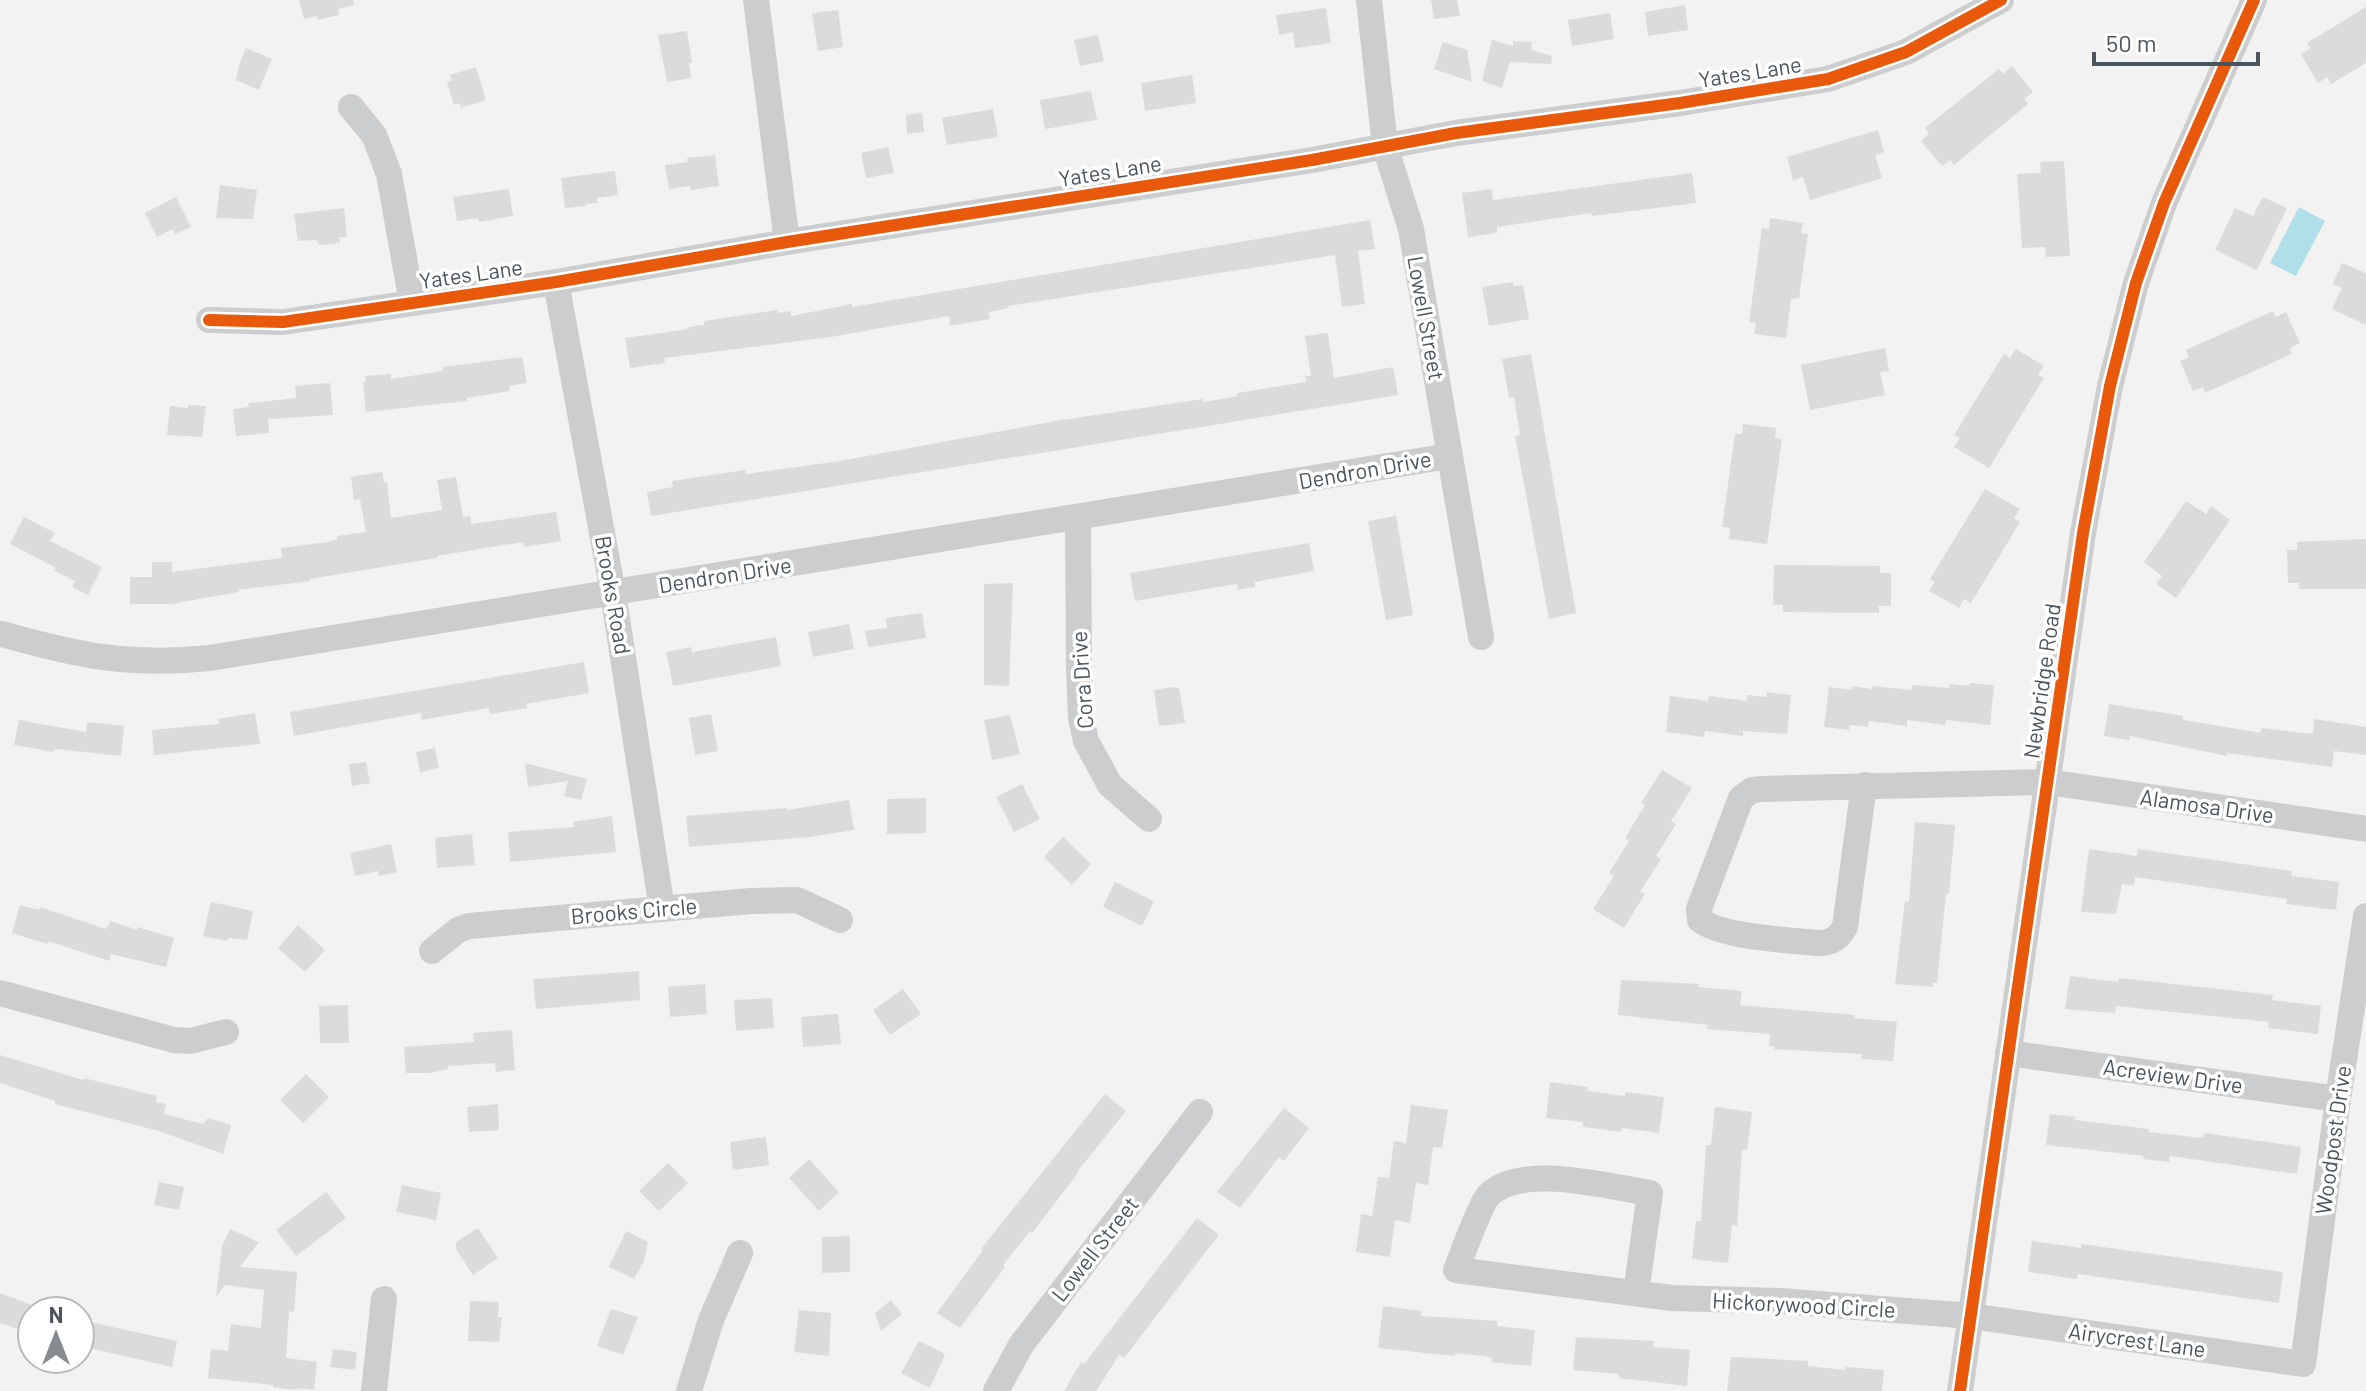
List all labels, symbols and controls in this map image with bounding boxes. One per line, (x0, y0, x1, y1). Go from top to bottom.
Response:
scale bar (2094, 16, 2258, 66)
text: 50 m (2106, 28, 2157, 57)
street label: Yates Lane (1696, 50, 1803, 92)
street label: Yates Lane (1056, 149, 1163, 191)
street label: Yates Lane (418, 253, 524, 293)
street label: Lowell Street (1403, 254, 1451, 382)
street label: Dendron Drive (1296, 445, 1433, 493)
street label: Brooks Road (591, 533, 637, 656)
street label: Dendron Drive (657, 551, 793, 597)
street label: Newbridge Road (2017, 602, 2065, 760)
street label: Cora Drive (1065, 630, 1097, 730)
street label: Alamosa Drive (2139, 783, 2276, 827)
street label: Brooks Circle (570, 892, 698, 928)
street label: Acreview Drive (2102, 1052, 2245, 1098)
street label: Woodpost Drive (2309, 1064, 2355, 1216)
street label: Lowell Street (1045, 1191, 1143, 1306)
street label: Hickorywood Circle (1712, 1286, 1896, 1322)
north arrow (16, 1295, 96, 1375)
text: N (49, 1301, 63, 1327)
street label: Airycrest Lane (2067, 1317, 2207, 1362)

